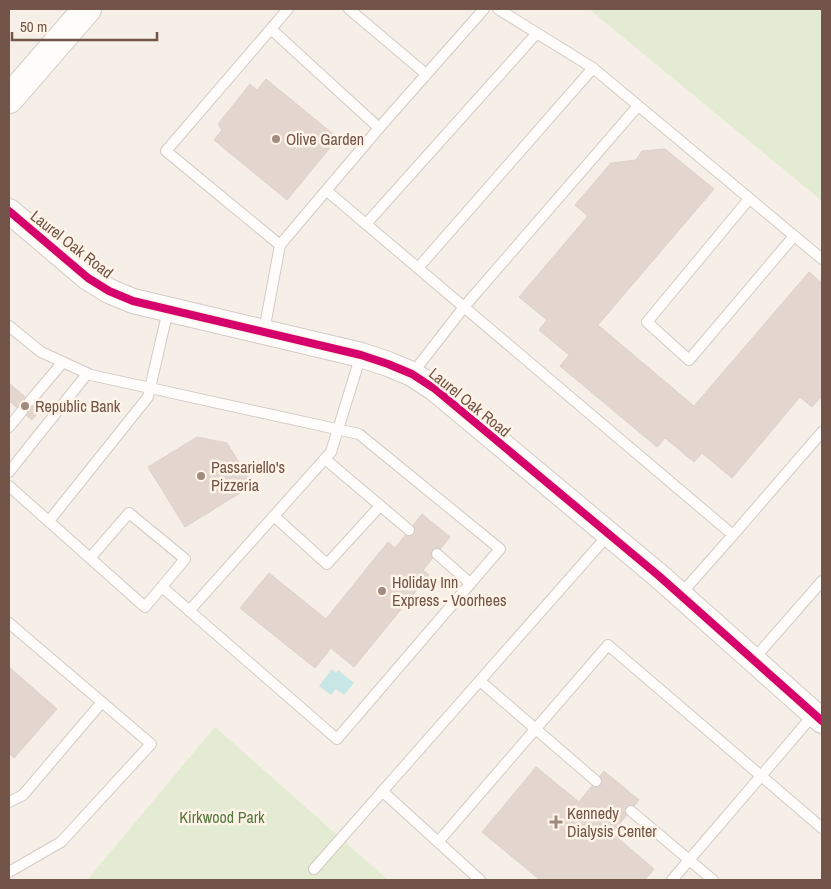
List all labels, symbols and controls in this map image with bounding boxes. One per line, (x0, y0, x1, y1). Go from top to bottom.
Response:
scale bar (12, 10, 158, 42)
text: 50 m (20, 16, 47, 37)
place label: Olive Garden (286, 128, 364, 150)
marker: Olive Garden (270, 133, 282, 145)
street label: Laurel Oak Road (26, 205, 118, 283)
street label: Laurel Oak Road (425, 362, 515, 442)
place label: Republic Bank (35, 395, 121, 417)
marker: Republic Bank (19, 400, 31, 412)
place label: Passariello's Pizzeria (211, 456, 285, 496)
marker: Passariello's Pizzeria (195, 470, 207, 482)
place label: Holiday Inn Express - Voorhees (392, 571, 507, 611)
marker: Holiday Inn Express - Voorhees (376, 585, 388, 597)
place label: Kennedy Dialysis Center (567, 802, 657, 842)
park label: Kirkwood Park (179, 806, 265, 828)
marker: Kennedy Dialysis Center (549, 815, 563, 829)

